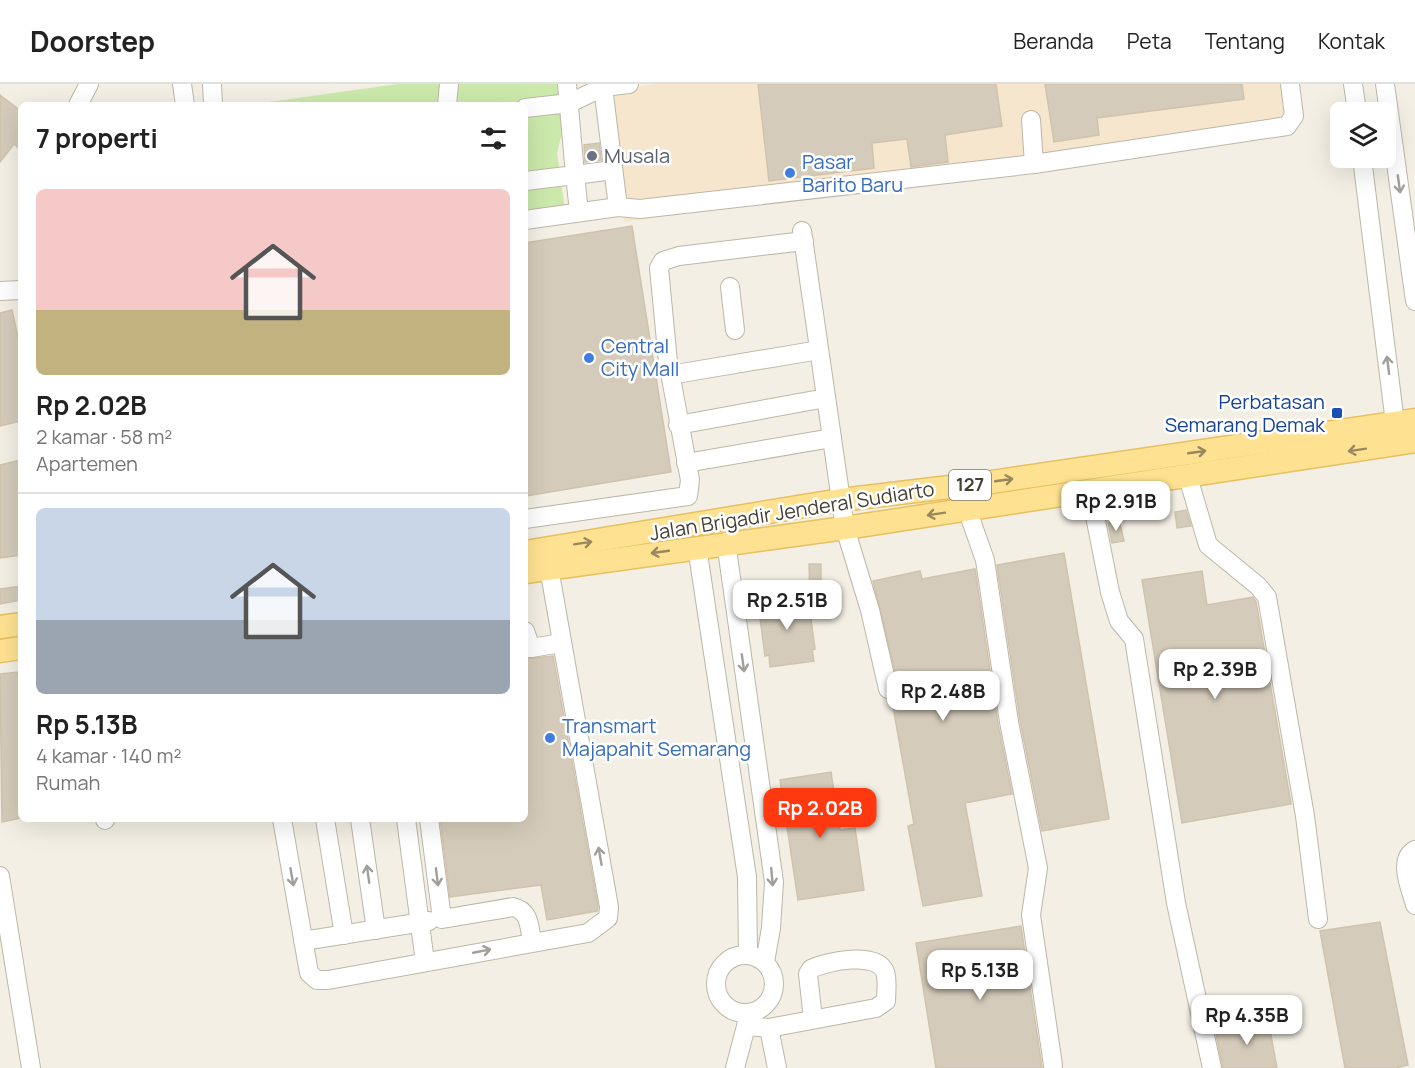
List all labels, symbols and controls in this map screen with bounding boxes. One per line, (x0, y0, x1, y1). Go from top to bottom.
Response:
text: Doorstep (30, 22, 155, 60)
text: Beranda (1013, 27, 1094, 55)
text: Peta (1127, 27, 1172, 55)
text: Tentang (1205, 27, 1285, 55)
text: Kontak (1318, 27, 1385, 55)
map controls (1330, 102, 1396, 168)
button: layers (1330, 102, 1396, 168)
text: 7 properti (36, 120, 158, 156)
icon: filters (477, 122, 510, 155)
place label: Musala (604, 142, 670, 169)
place label: Pasar Barito Baru (802, 148, 903, 198)
marker: Musala (585, 149, 599, 163)
marker: Pasar Barito Baru (783, 166, 797, 180)
one-way arrow (1393, 173, 1404, 193)
icon: home (219, 228, 327, 336)
place label: Central City Mall (601, 332, 680, 382)
marker: Central City Mall (582, 351, 596, 365)
one-way arrow (1382, 355, 1393, 375)
text: Rp 2.02B (36, 387, 147, 423)
place label: Perbatasan Semarang Demak (1165, 388, 1326, 438)
marker: Perbatasan Semarang Demak (1330, 406, 1344, 420)
text: 2 kamar · 58 m² (36, 423, 172, 450)
one-way arrow (1348, 445, 1368, 456)
one-way arrow (1187, 446, 1206, 457)
text: Apartemen (36, 450, 138, 477)
road number: 127 (949, 470, 991, 500)
one-way arrow (994, 474, 1013, 485)
street label: Jalan Brigadir Jenderal Sudiarto (648, 475, 936, 546)
pin: Rp 2.91B (1054, 481, 1178, 532)
text: Rp 2.91B (1075, 487, 1157, 514)
one-way arrow (927, 509, 946, 520)
one-way arrow (572, 537, 592, 548)
icon: home (219, 547, 327, 655)
one-way arrow (650, 547, 670, 558)
pin: Rp 2.51B (725, 580, 849, 631)
text: Rp 2.51B (747, 586, 827, 613)
pin: Rp 2.39B (1153, 649, 1277, 700)
one-way arrow (738, 652, 749, 672)
text: Rp 2.39B (1173, 655, 1257, 682)
pin: Rp 2.48B (881, 671, 1005, 722)
text: Rp 2.48B (901, 677, 985, 704)
text: Rp 5.13B (36, 706, 137, 742)
place label: Transmart Majapahit Semarang (562, 712, 751, 762)
marker: Transmart Majapahit Semarang (543, 731, 557, 745)
text: 4 kamar · 140 m² (36, 742, 181, 769)
text: Rumah (36, 769, 100, 796)
pin: Rp 2.02B (758, 788, 882, 839)
text: Rp 2.02B (777, 794, 863, 821)
one-way arrow (594, 847, 605, 867)
one-way arrow (363, 865, 374, 885)
one-way arrow (287, 866, 298, 886)
one-way arrow (767, 866, 778, 886)
one-way arrow (431, 867, 442, 886)
one-way arrow (472, 945, 492, 956)
pin: Rp 5.13B (918, 950, 1042, 1001)
text: Rp 5.13B (941, 956, 1019, 983)
pin: Rp 4.35B (1185, 995, 1309, 1046)
text: Rp 4.35B (1205, 1001, 1289, 1028)

